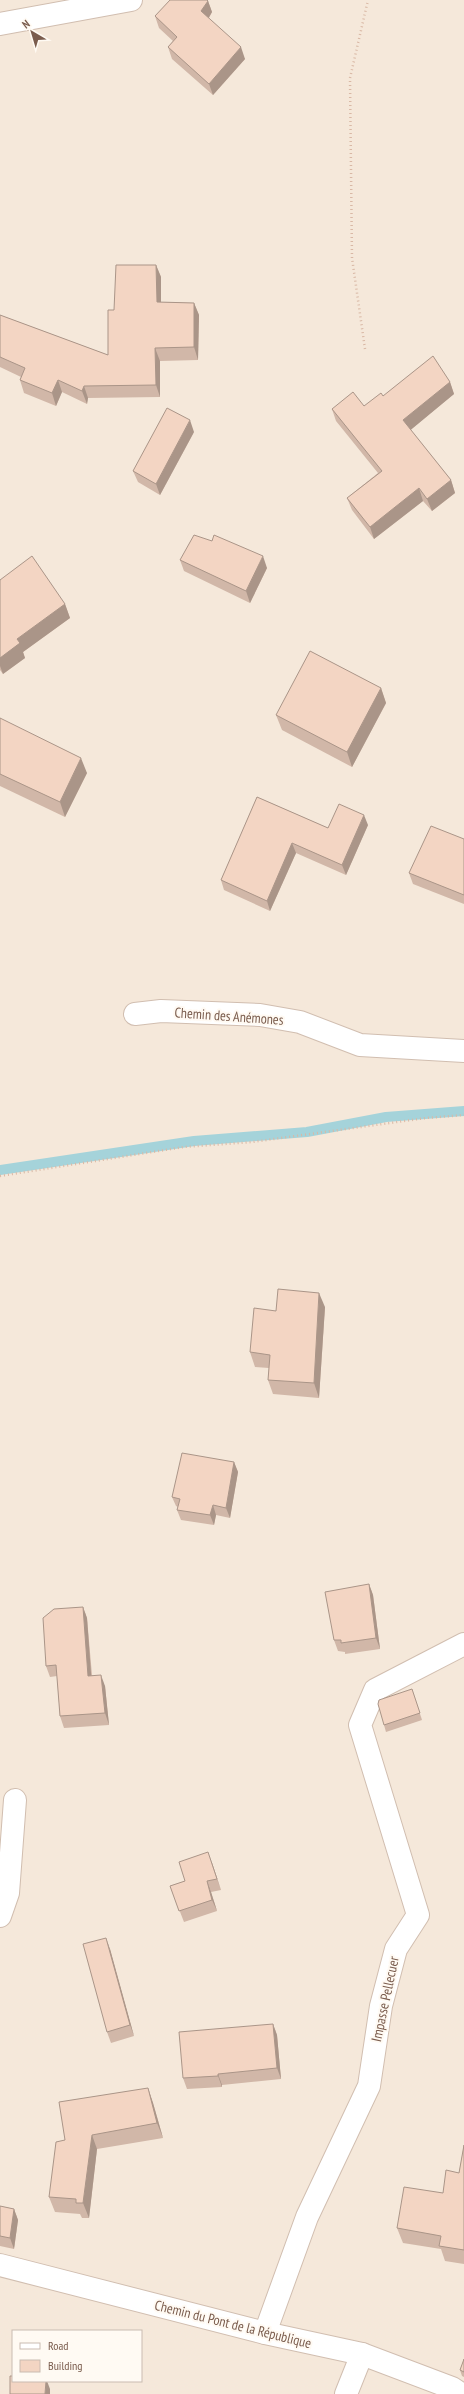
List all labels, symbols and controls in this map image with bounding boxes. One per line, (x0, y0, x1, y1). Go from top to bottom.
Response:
north arrow (12, 12, 52, 52)
text: N (19, 17, 33, 31)
street label: Chemin des Anémones (174, 1003, 284, 1029)
street label: Impasse Pellecuer (367, 1954, 403, 2043)
street label: Chemin du Pont de la République (153, 2296, 313, 2352)
legend (12, 2330, 142, 2382)
text: Road (48, 2338, 68, 2353)
text: Building (48, 2358, 83, 2373)

